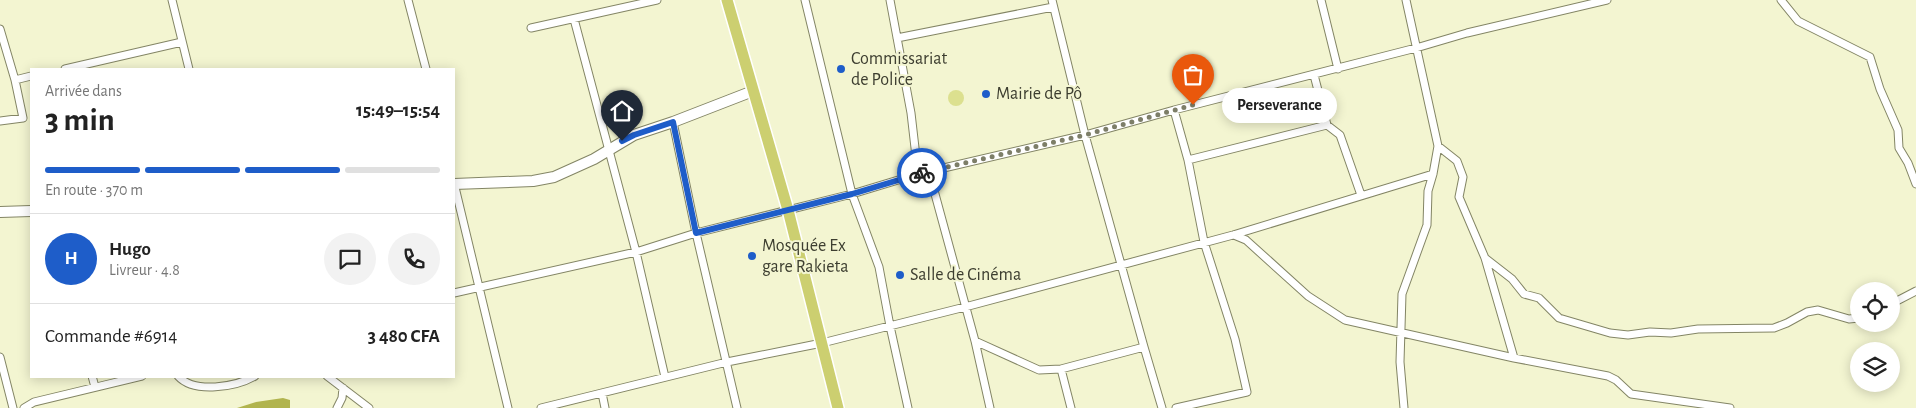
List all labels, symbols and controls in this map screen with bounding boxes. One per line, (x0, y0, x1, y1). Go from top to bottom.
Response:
place label: Commissariat de Police (851, 50, 948, 89)
pin (1172, 54, 1214, 105)
icon: bag (1179, 61, 1207, 89)
marker: Commissariat de Police (835, 63, 847, 75)
text: Arrivée dans (45, 83, 122, 99)
place label: Mairie de Pô (996, 85, 1082, 103)
marker: Mairie de Pô (980, 88, 992, 100)
callout: Perseverance (1223, 88, 1338, 122)
pin (601, 90, 643, 141)
icon: home (608, 97, 636, 125)
text: Perseverance (1237, 97, 1322, 113)
text: 15:49–15:54 (356, 101, 440, 120)
text: 3 min (45, 104, 115, 136)
courier (897, 148, 947, 198)
icon: bike (908, 159, 936, 187)
text: En route · 370 m (45, 182, 143, 198)
button: chat (324, 233, 376, 285)
button: phone (388, 233, 440, 285)
place label: Mosquée Ex gare Rakieta (762, 237, 849, 276)
text: Hugo (109, 240, 151, 259)
text: H (64, 249, 78, 268)
marker: Mosquée Ex gare Rakieta (746, 250, 758, 262)
text: Livreur · 4.8 (109, 262, 180, 278)
place label: Salle de Cinéma (910, 266, 1021, 284)
marker: Salle de Cinéma (894, 269, 906, 281)
map controls (1850, 282, 1900, 392)
button: locate (1850, 282, 1900, 332)
text: Commande #6914 (45, 327, 177, 346)
text: 3 480 CFA (368, 327, 440, 346)
button: layers (1850, 342, 1900, 392)

